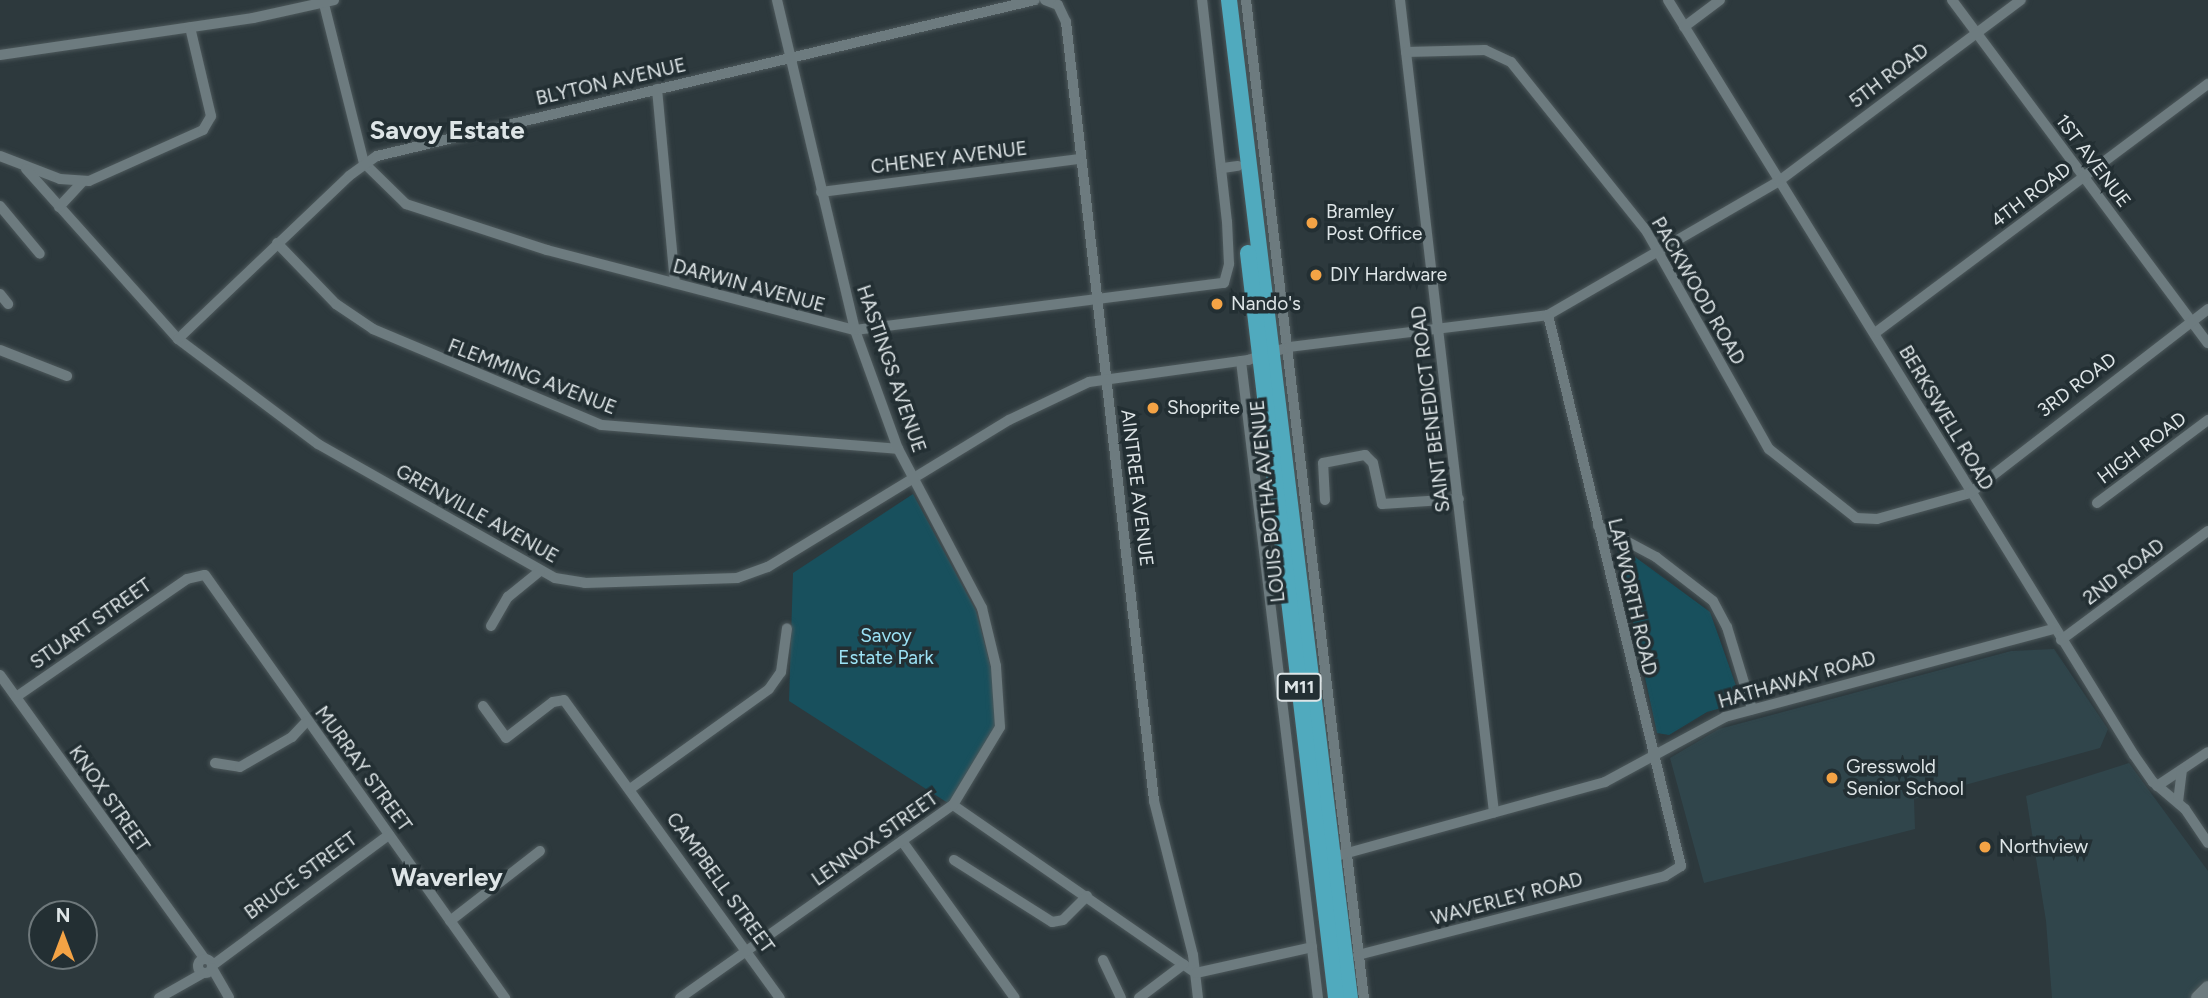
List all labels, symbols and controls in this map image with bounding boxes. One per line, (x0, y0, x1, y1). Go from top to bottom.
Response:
street label: 5TH ROAD (1845, 39, 1933, 113)
street label: BLYTON AVENUE (534, 54, 688, 110)
street label: 1ST AVENUE (2051, 110, 2135, 212)
district label: Savoy Estate (369, 115, 525, 147)
street label: CHENEY AVENUE (870, 137, 1028, 179)
street label: 4TH ROAD (1987, 158, 2075, 232)
place label: Bramley Post Office (1326, 201, 1422, 245)
street label: PACKWOOD ROAD (1646, 213, 1750, 369)
marker: Bramley Post Office (1304, 215, 1320, 231)
street label: DARWIN AVENUE (670, 255, 828, 317)
place label: DIY Hardware (1330, 264, 1447, 286)
marker: DIY Hardware (1308, 267, 1324, 283)
street label: HASTINGS AVENUE (852, 282, 930, 456)
place label: Nando's (1231, 293, 1301, 315)
marker: Nando's (1209, 296, 1225, 312)
street label: SAINT BENEDICT ROAD (1407, 304, 1455, 514)
street label: FLEMMING AVENUE (445, 334, 619, 420)
street label: BERKSWELL ROAD (1894, 342, 1998, 494)
street label: 3RD ROAD (2033, 348, 2121, 422)
place label: Shoprite (1167, 397, 1240, 419)
street label: LOUIS BOTHA AVENUE (1246, 399, 1290, 603)
marker: Shoprite (1145, 400, 1161, 416)
street label: HIGH ROAD (2093, 407, 2191, 489)
street label: AINTREE AVENUE (1116, 408, 1158, 568)
street label: GRENVILLE AVENUE (392, 460, 562, 568)
street label: LAPWORTH ROAD (1603, 516, 1661, 678)
street label: 2ND ROAD (2079, 534, 2169, 610)
street label: STUART STREET (26, 574, 156, 674)
park label: Savoy Estate Park (838, 625, 934, 669)
street label: HATHAWAY ROAD (1716, 647, 1878, 713)
road number: M11 (1276, 672, 1322, 702)
street label: MURRAY STREET (310, 702, 416, 836)
street label: KNOX STREET (64, 741, 154, 857)
place label: Gresswold Senior School (1846, 756, 1964, 800)
marker: Gresswold Senior School (1824, 770, 1840, 786)
street label: LENNOX STREET (808, 787, 942, 891)
street label: CAMPBELL STREET (661, 808, 779, 958)
street label: BRUCE STREET (240, 828, 362, 924)
place label: Northview (1999, 836, 2088, 858)
marker: Northview (1977, 839, 1993, 855)
district label: Waverley (391, 862, 503, 894)
street label: WAVERLEY ROAD (1429, 868, 1585, 930)
north arrow (28, 900, 98, 970)
text: N (56, 904, 70, 927)

